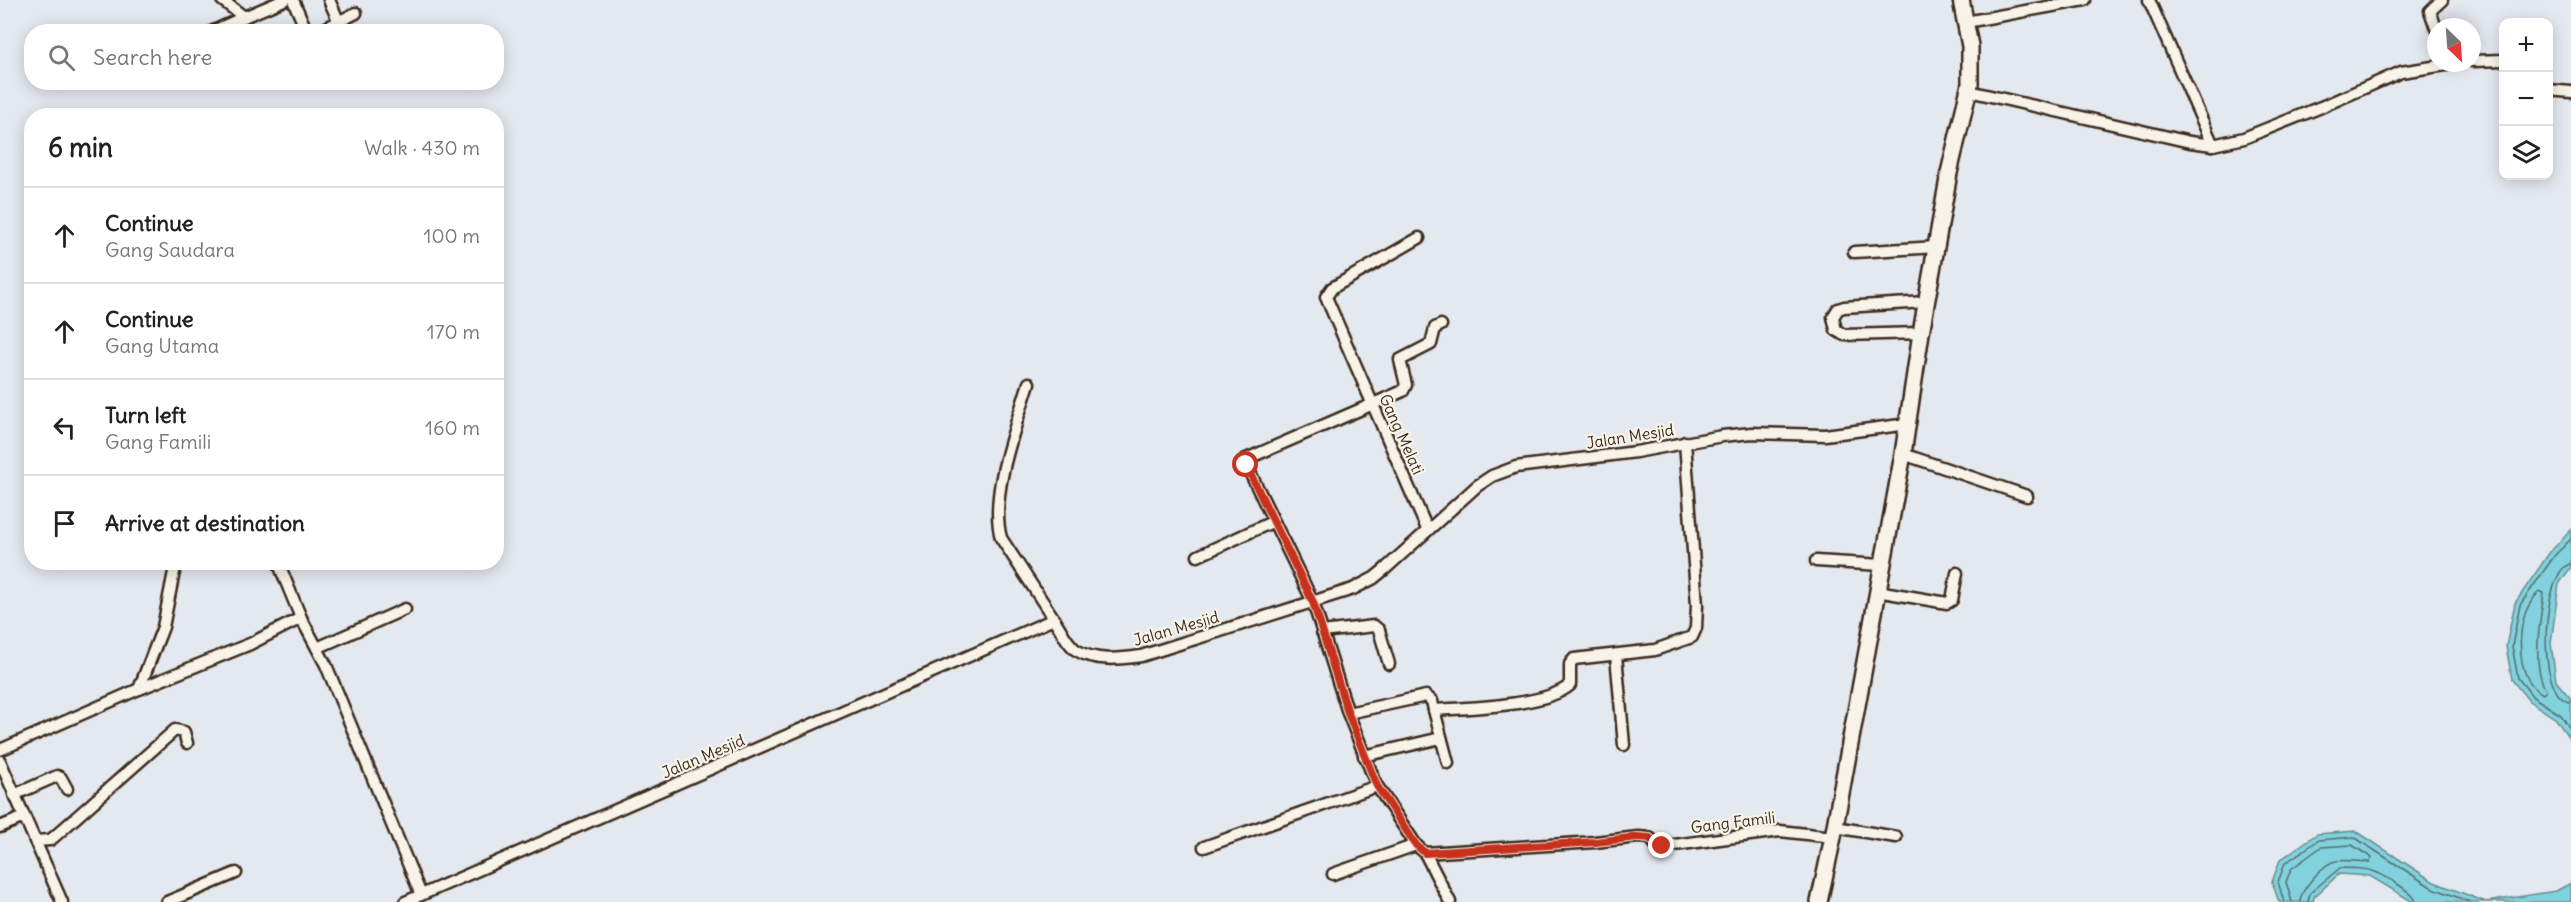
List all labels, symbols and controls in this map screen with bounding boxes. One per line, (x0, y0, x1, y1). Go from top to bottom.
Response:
north arrow (2427, 18, 2481, 72)
map controls (2499, 18, 2553, 180)
button: + (2499, 18, 2553, 72)
search box (24, 24, 504, 90)
icon: search (45, 41, 78, 74)
text: Search here (93, 43, 212, 71)
button: − (2499, 72, 2553, 126)
button: layers (2499, 126, 2553, 180)
text: 6 min (48, 131, 113, 164)
text: Walk · 430 m (364, 135, 480, 160)
text: Continue (105, 209, 194, 237)
icon: ahead (48, 219, 81, 252)
text: 100 m (423, 223, 480, 248)
text: Gang Saudara (105, 237, 235, 262)
text: Continue (105, 305, 194, 333)
icon: ahead (48, 315, 81, 348)
text: 170 m (427, 319, 480, 344)
text: Gang Utama (105, 333, 219, 358)
street label: Gang Melati (1375, 391, 1429, 477)
text: Turn left (105, 401, 186, 429)
icon: left (48, 411, 81, 444)
text: 160 m (425, 415, 480, 440)
street label: Jalan Mesjid (1585, 419, 1675, 453)
text: Gang Famili (105, 429, 211, 454)
route start (1232, 451, 1258, 477)
icon: arrive (48, 507, 81, 540)
text: Arrive at destination (105, 509, 305, 537)
street label: Jalan Mesjid (1131, 606, 1221, 650)
street label: Jalan Mesjid (658, 730, 748, 782)
street label: Gang Famili (1690, 807, 1776, 837)
route end (1648, 832, 1674, 858)

